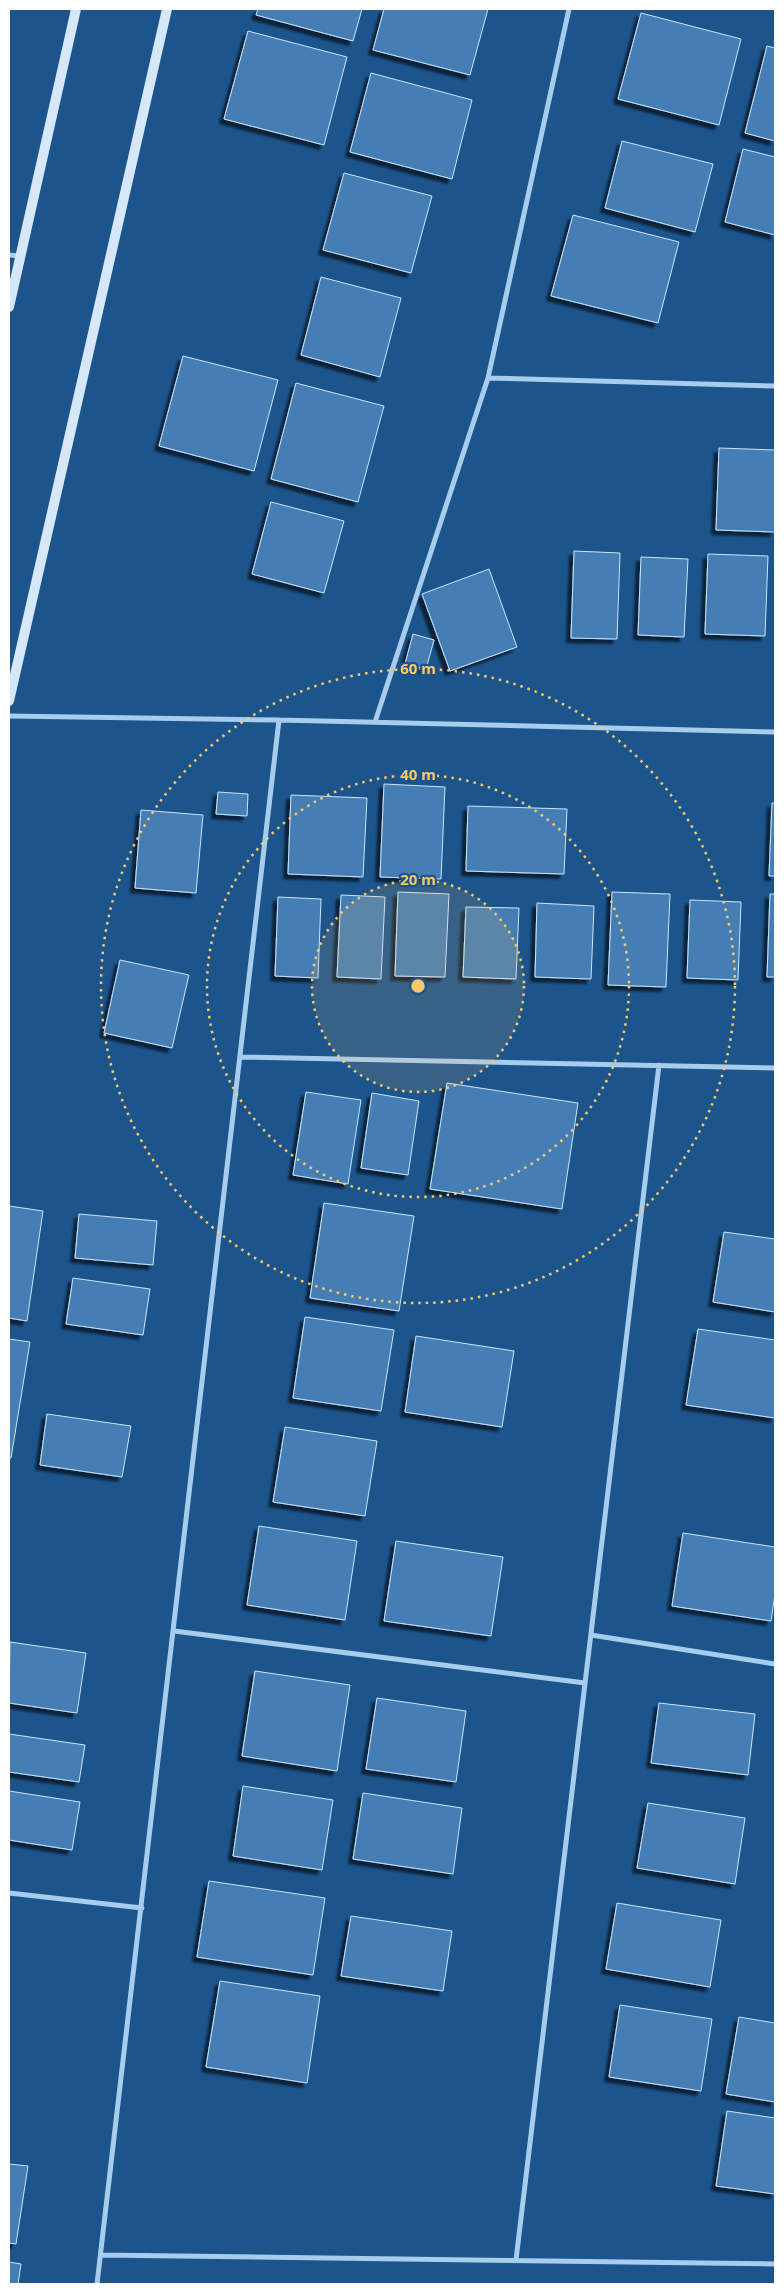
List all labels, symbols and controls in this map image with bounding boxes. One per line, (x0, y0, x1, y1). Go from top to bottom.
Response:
text: 60 m (400, 658, 436, 678)
text: 40 m (400, 764, 436, 784)
text: 20 m (400, 869, 436, 889)
centre of rings (409, 977, 427, 995)

